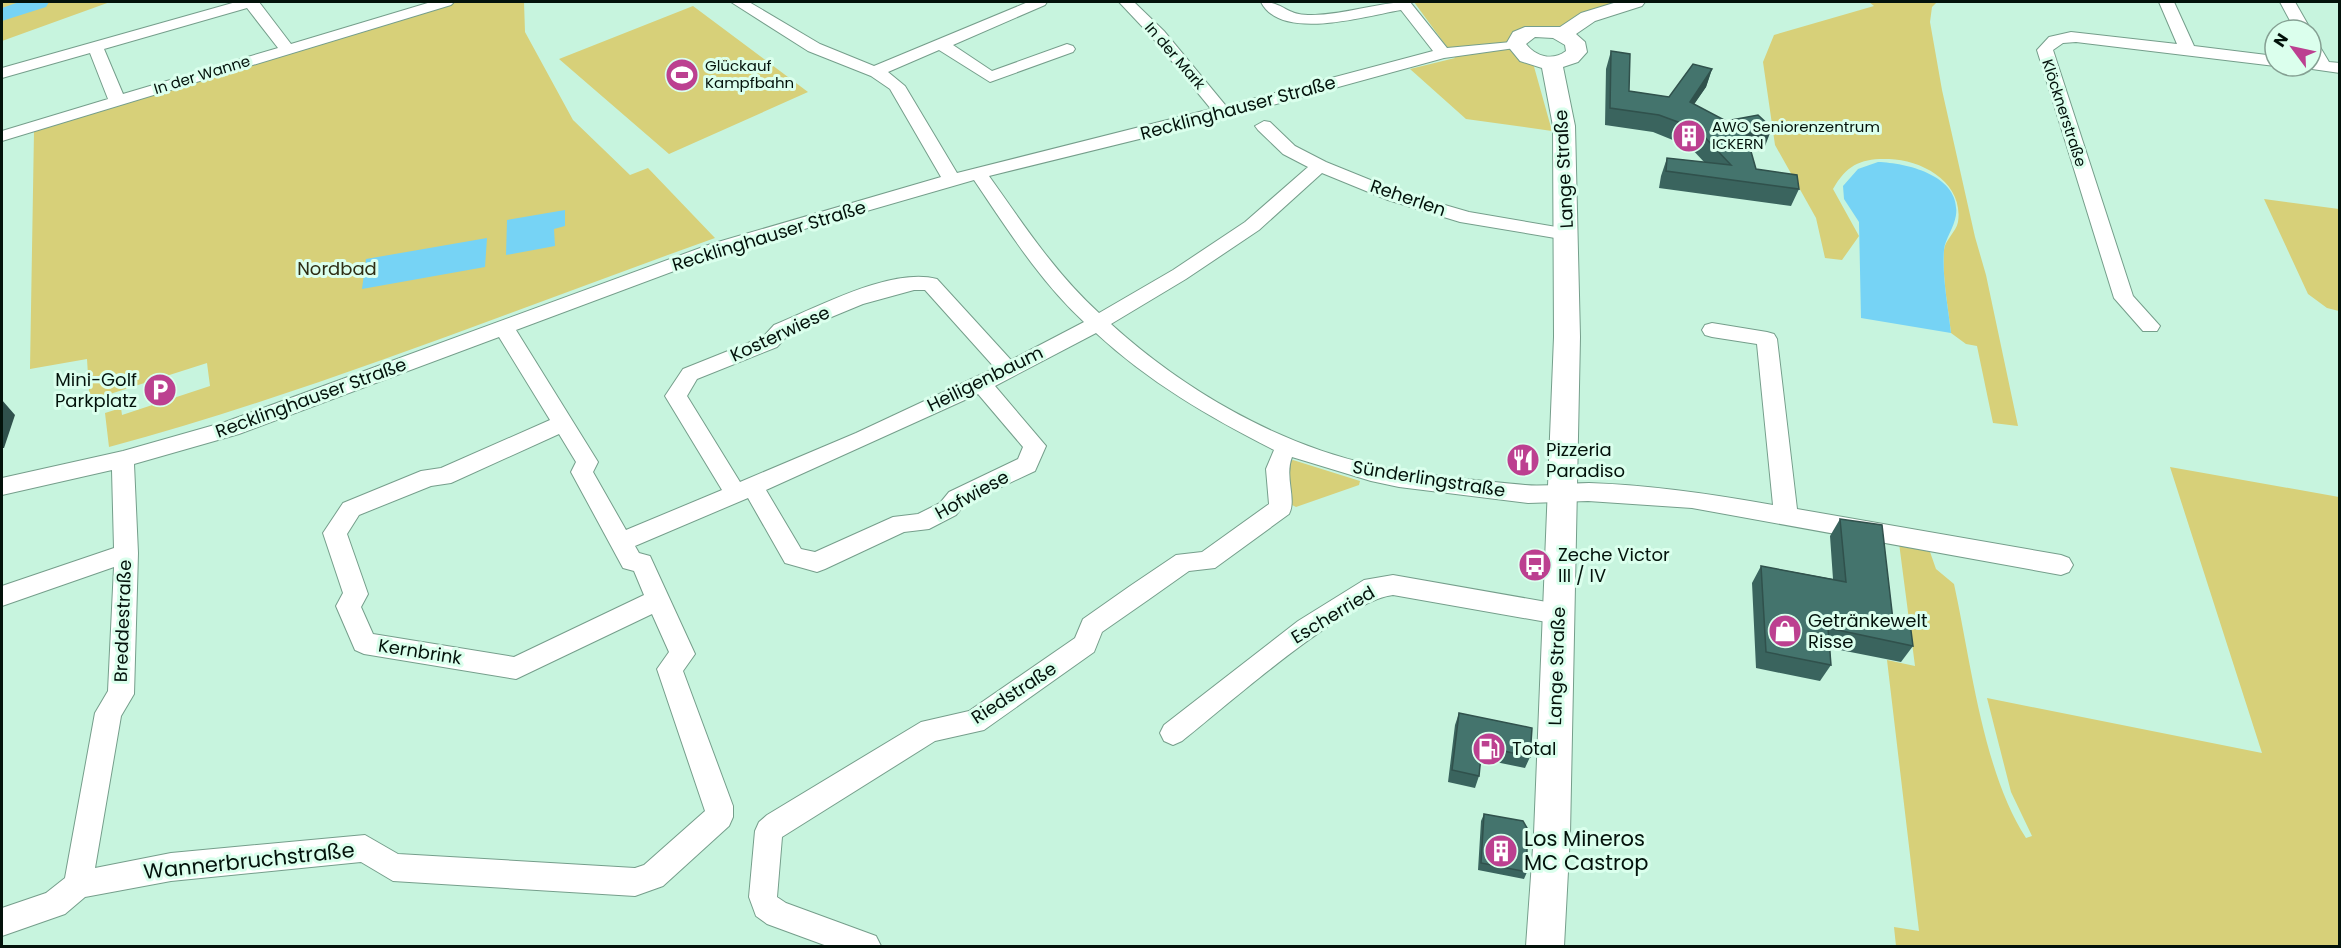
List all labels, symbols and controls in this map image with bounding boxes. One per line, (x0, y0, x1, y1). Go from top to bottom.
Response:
street label: In der Mark (1140, 18, 1211, 94)
north arrow (2263, 18, 2323, 78)
text: N (2268, 29, 2294, 51)
street label: In der Wanne (151, 50, 253, 99)
place label: Glückauf Kampfbahn (705, 55, 794, 93)
street label: Klöcknerstraße (2037, 56, 2092, 169)
sports icon: Glückauf Kampfbahn (664, 57, 700, 93)
street label: Recklinghauser Straße (1137, 69, 1338, 146)
street label: Lange Straße (1548, 109, 1579, 229)
place label: AWO Seniorenzentrum ICKERN (1712, 116, 1880, 154)
building icon: AWO Seniorenzentrum ICKERN (1671, 118, 1707, 154)
street label: Reherlen (1367, 173, 1449, 222)
street label: Recklinghauser Straße (669, 194, 869, 277)
park label: Nordbad (297, 256, 377, 281)
street label: Kosterwiese (726, 300, 834, 367)
street label: Heiligenbaum (923, 340, 1047, 417)
street label: Recklinghauser Straße (212, 351, 410, 444)
place label: Mini-Golf Parkplatz (55, 367, 137, 413)
parking icon: Mini-Golf Parkplatz (142, 372, 178, 408)
place label: Pizzeria Paradiso (1546, 437, 1625, 483)
restaurant icon: Pizzeria Paradiso (1505, 442, 1541, 478)
street label: Sünderlingstraße (1351, 454, 1507, 503)
street label: Hofwiese (930, 464, 1013, 525)
place label: Zeche Victor III / IV (1558, 542, 1670, 588)
bus stop icon: Zeche Victor III / IV (1517, 547, 1553, 583)
street label: Breddestraße (108, 559, 137, 683)
street label: Escherried (1286, 580, 1379, 649)
street label: Lange Straße (1542, 606, 1571, 726)
place label: Getränkewelt Risse (1808, 608, 1927, 654)
shop icon: Getränkewelt Risse (1767, 613, 1803, 649)
street label: Kernbrink (377, 633, 464, 671)
street label: Riedstraße (966, 656, 1061, 729)
fuel station icon: Total (1471, 731, 1507, 767)
place label: Total (1512, 736, 1556, 761)
place label: Los Mineros MC Castrop (1524, 824, 1648, 877)
building icon: Los Mineros MC Castrop (1483, 833, 1519, 869)
street label: Wannerbruchstraße (142, 835, 356, 886)

